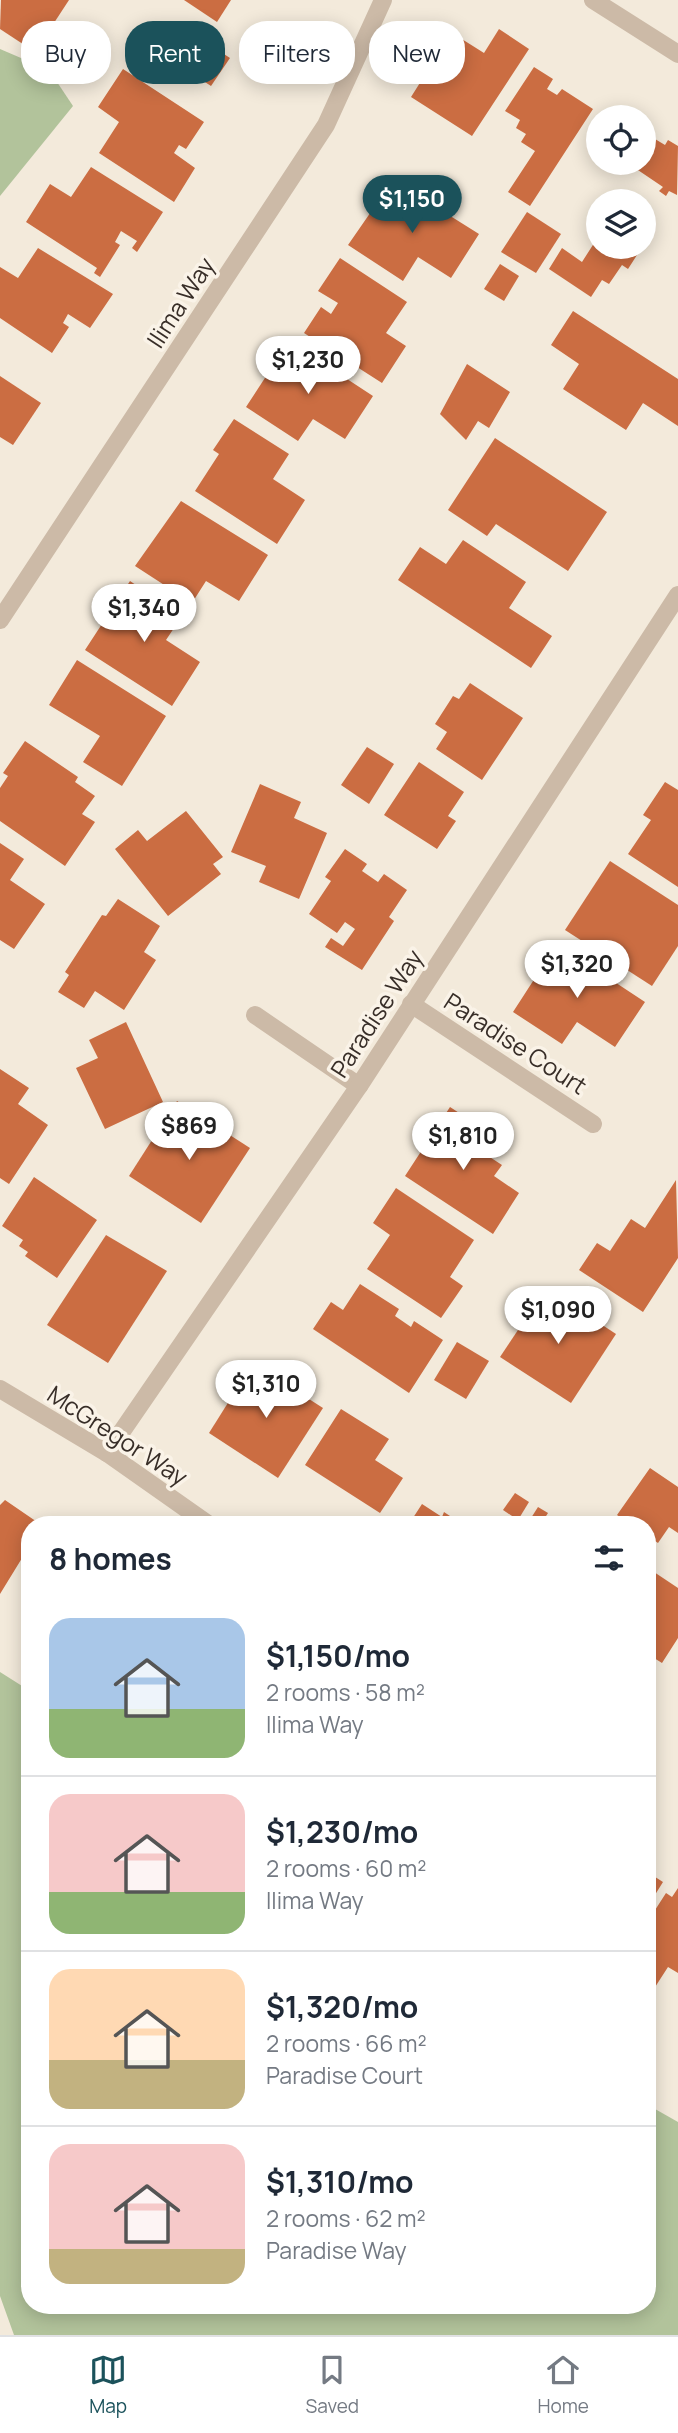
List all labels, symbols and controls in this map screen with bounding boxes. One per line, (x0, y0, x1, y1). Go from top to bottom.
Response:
chip: Buy (21, 21, 111, 84)
chip: Rent (125, 21, 225, 84)
chip: Filters (239, 21, 355, 84)
chip: New (369, 21, 465, 84)
map controls (586, 105, 656, 259)
button: locate (586, 105, 656, 175)
pin: $1,150 (355, 176, 469, 235)
text: $1,150 (379, 182, 445, 214)
button: layers (586, 189, 656, 259)
street label: Ilima Way (138, 250, 222, 354)
pin: $1,230 (251, 336, 365, 396)
text: $1,230 (272, 343, 344, 375)
pin: $1,340 (87, 584, 201, 644)
text: $1,340 (107, 591, 181, 623)
pin: $1,320 (520, 940, 634, 1000)
street label: Paradise Way (322, 942, 430, 1083)
text: $1,320 (541, 947, 613, 979)
street label: Paradise Court (438, 985, 594, 1101)
pin: $869 (148, 1102, 230, 1162)
text: $869 (161, 1109, 217, 1141)
pin: $1,810 (406, 1112, 520, 1172)
text: $1,810 (428, 1119, 498, 1151)
pin: $1,090 (501, 1286, 615, 1346)
text: $1,090 (520, 1293, 596, 1325)
pin: $1,310 (209, 1360, 323, 1420)
text: $1,310 (231, 1367, 301, 1399)
street label: McGregor Way (41, 1377, 195, 1493)
text: 8 homes (49, 1538, 172, 1579)
icon: filters (590, 1539, 628, 1577)
text: $1,150/mo (266, 1635, 410, 1676)
icon: home (105, 1646, 189, 1730)
text: 2 rooms · 58 m² (266, 1676, 425, 1708)
text: Ilima Way (266, 1708, 364, 1740)
text: $1,230/mo (266, 1811, 418, 1852)
icon: home (105, 1822, 189, 1906)
text: 2 rooms · 60 m² (266, 1852, 427, 1884)
text: Ilima Way (266, 1884, 364, 1916)
text: $1,320/mo (266, 1986, 418, 2027)
icon: home (105, 1997, 189, 2081)
text: 2 rooms · 66 m² (266, 2027, 427, 2059)
text: Paradise Court (266, 2059, 423, 2091)
text: $1,310/mo (266, 2161, 414, 2202)
icon: home (105, 2172, 189, 2256)
text: 2 rooms · 62 m² (266, 2202, 426, 2234)
text: Paradise Way (266, 2234, 407, 2266)
tab: Map (89, 2351, 127, 2419)
tab: Saved (306, 2351, 359, 2419)
tab: Home (537, 2351, 589, 2419)

